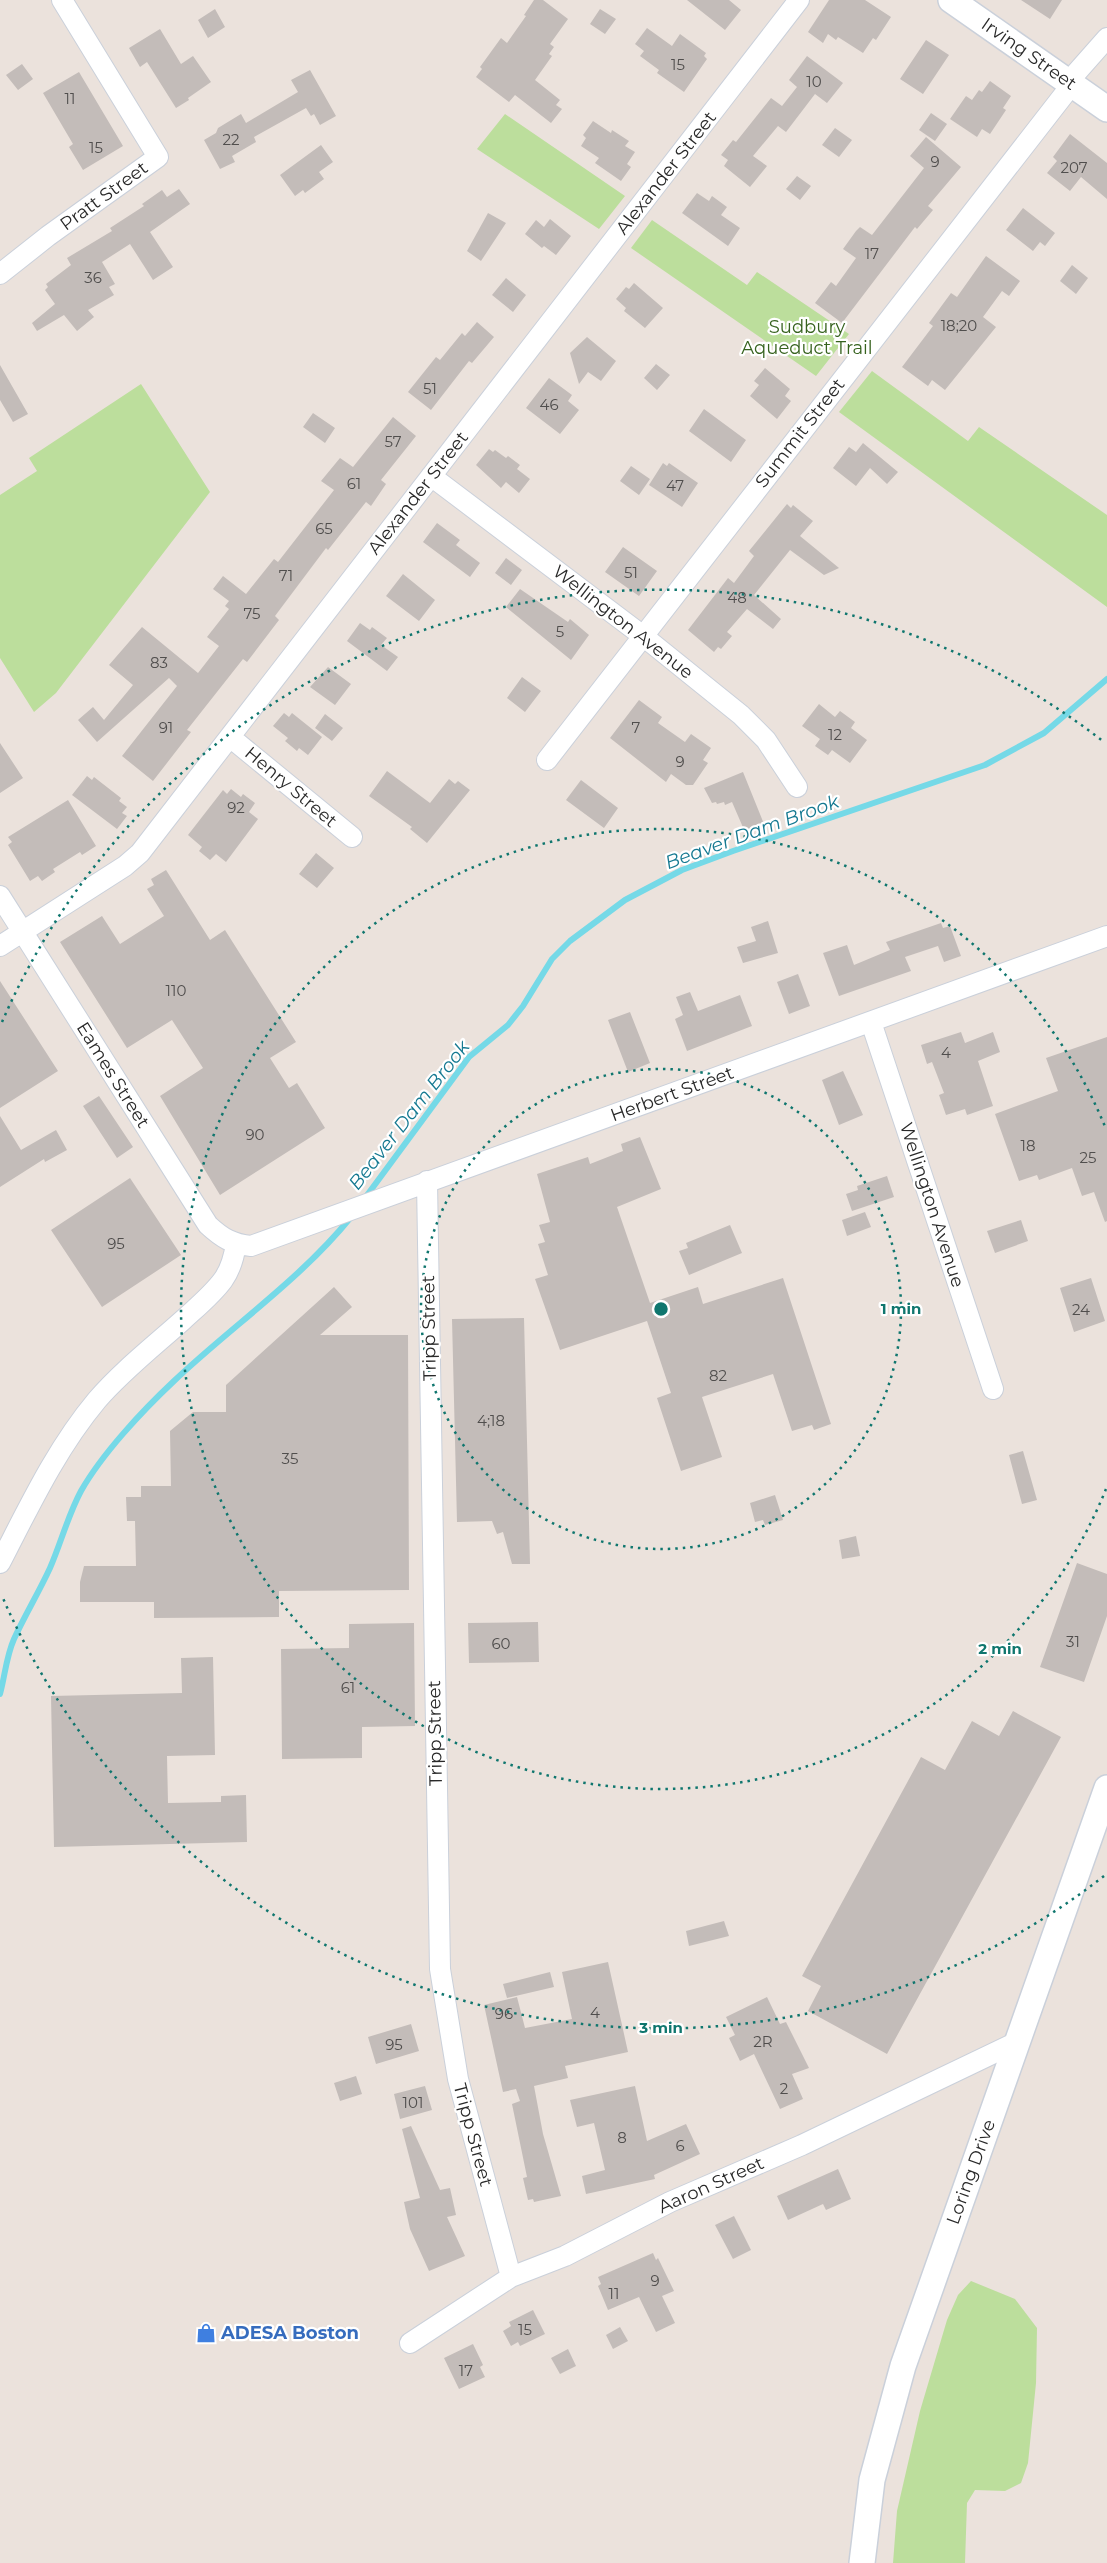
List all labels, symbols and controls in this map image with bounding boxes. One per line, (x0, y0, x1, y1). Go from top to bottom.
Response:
street label: Irving Street (977, 13, 1081, 95)
house number: 15 (671, 55, 685, 74)
house number: 10 (806, 72, 822, 91)
house number: 11 (65, 89, 75, 108)
street label: Alexander Street (611, 107, 721, 239)
house number: 22 (222, 130, 240, 149)
house number: 15 (89, 138, 103, 157)
house number: 9 (930, 152, 940, 171)
street label: Pratt Street (56, 157, 152, 235)
house number: 207 (1060, 158, 1088, 177)
house number: 17 (865, 244, 879, 263)
house number: 36 (84, 268, 102, 287)
park label: Sudbury Aqueduct Trail (741, 316, 873, 359)
house number: 18;20 (941, 316, 977, 335)
street label: Summit Street (751, 374, 849, 492)
house number: 51 (423, 379, 437, 398)
house number: 46 (539, 395, 559, 414)
street label: Alexander Street (363, 427, 473, 559)
house number: 57 (384, 432, 402, 451)
house number: 61 (347, 474, 361, 493)
house number: 47 (666, 476, 684, 495)
house number: 65 (315, 519, 333, 538)
street label: Wellington Avenue (548, 560, 698, 684)
house number: 51 (624, 563, 638, 582)
house number: 71 (279, 566, 293, 585)
house number: 48 (727, 588, 747, 607)
house number: 75 (243, 604, 261, 623)
house number: 5 (556, 622, 564, 641)
house number: 83 (150, 653, 168, 672)
house number: 91 (159, 718, 173, 737)
house number: 7 (632, 718, 641, 737)
house number: 12 (828, 725, 842, 744)
street label: Henry Street (240, 742, 342, 832)
house number: 9 (675, 752, 685, 771)
water label: Beaver Dam Brook (662, 790, 843, 874)
house number: 92 (227, 798, 245, 817)
house number: 110 (166, 981, 186, 1000)
street label: Eames Street (72, 1018, 154, 1132)
water label: Beaver Dam Brook (344, 1035, 475, 1194)
house number: 4 (941, 1043, 951, 1062)
street label: Herbert Street (607, 1062, 737, 1126)
street label: Wellington Avenue (895, 1120, 969, 1290)
house number: 90 (245, 1125, 265, 1144)
house number: 18 (1021, 1136, 1036, 1155)
house number: 25 (1079, 1148, 1097, 1167)
house number: 95 (107, 1234, 125, 1253)
street label: Tripp Street (417, 1275, 441, 1381)
text: 1 min (881, 1299, 921, 1318)
centre of rings (652, 1300, 670, 1318)
house number: 24 (1072, 1300, 1090, 1319)
house number: 82 (709, 1366, 727, 1385)
house number: 4;18 (477, 1411, 505, 1430)
house number: 35 (282, 1449, 298, 1468)
house number: 31 (1066, 1632, 1080, 1651)
house number: 60 (491, 1634, 511, 1653)
text: 2 min (978, 1639, 1022, 1658)
house number: 61 (341, 1678, 355, 1697)
street label: Tripp Street (423, 1680, 447, 1786)
house number: 4 (590, 2003, 600, 2022)
house number: 96 (495, 2004, 513, 2023)
text: 3 min (638, 2018, 683, 2037)
house number: 2R (753, 2032, 773, 2051)
house number: 95 (385, 2035, 403, 2054)
house number: 2 (780, 2079, 788, 2098)
street label: Tripp Street (449, 2081, 497, 2189)
house number: 101 (403, 2093, 423, 2112)
street label: Loring Drive (942, 2116, 1000, 2227)
house number: 8 (617, 2128, 627, 2147)
house number: 6 (675, 2136, 685, 2155)
street label: Aaron Street (655, 2152, 767, 2218)
house number: 9 (650, 2271, 660, 2290)
house number: 11 (609, 2284, 619, 2303)
house number: 15 (518, 2320, 532, 2339)
shop icon: ADESA Boston (195, 2322, 217, 2344)
place label: ADESA Boston (220, 2322, 359, 2344)
house number: 17 (459, 2361, 473, 2380)

